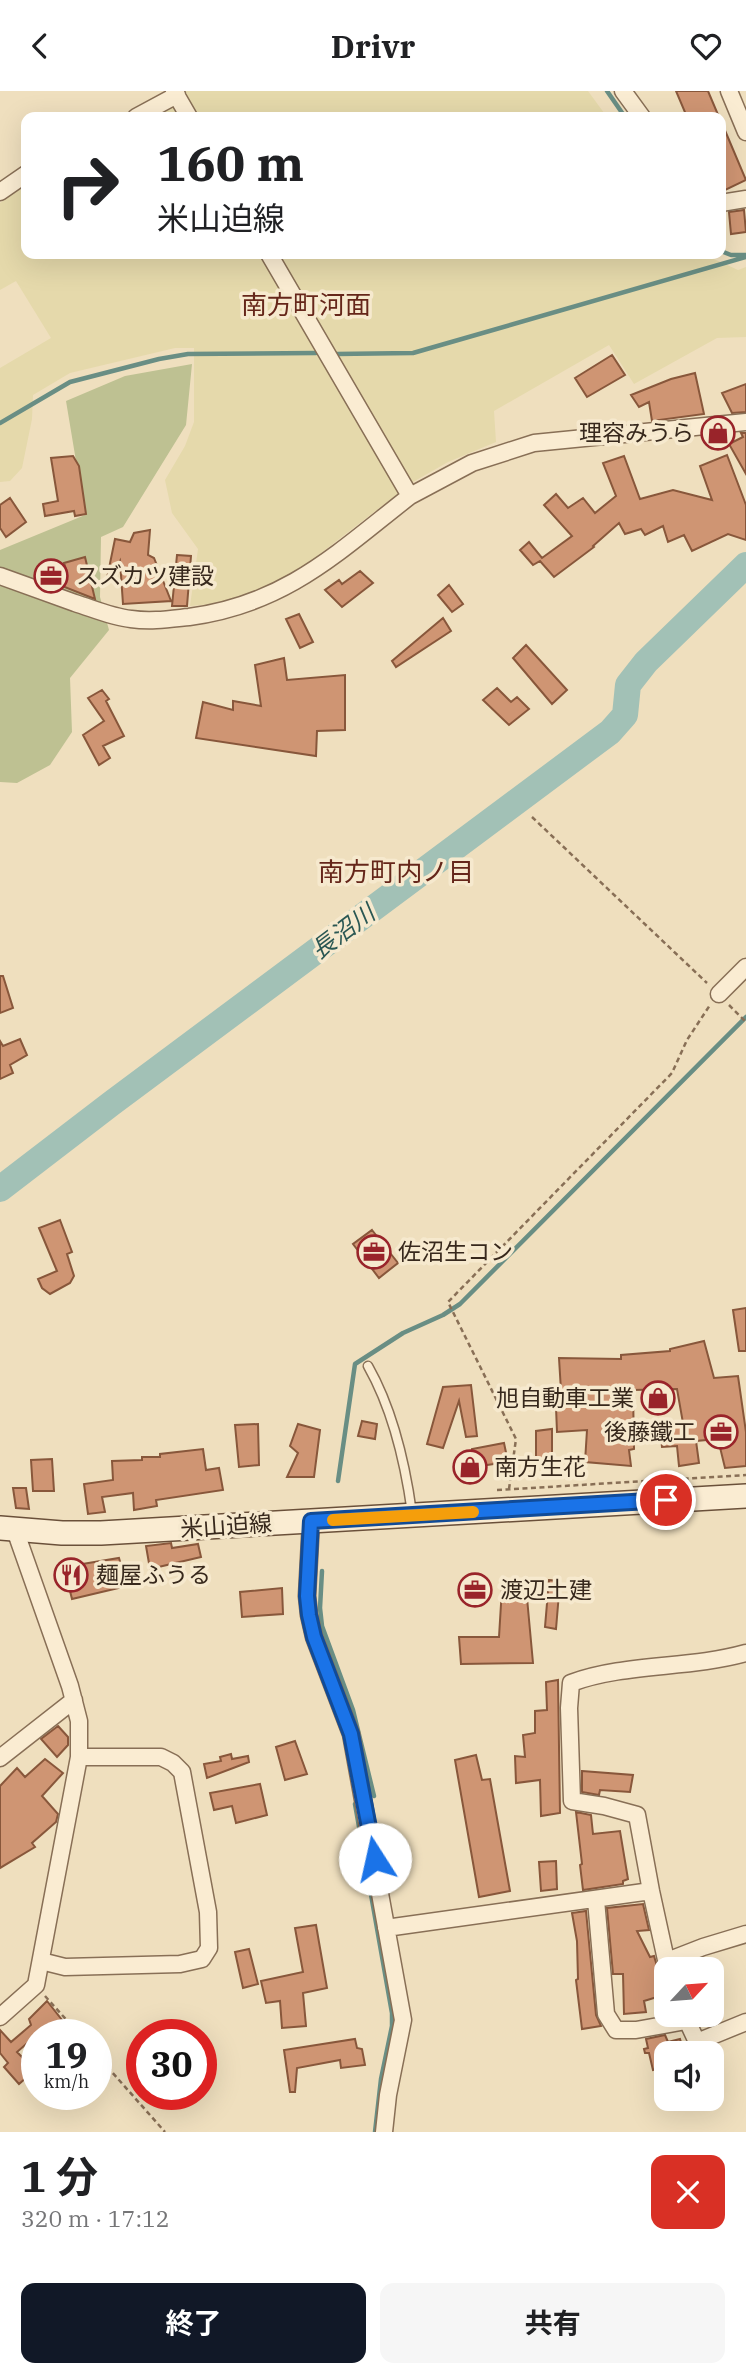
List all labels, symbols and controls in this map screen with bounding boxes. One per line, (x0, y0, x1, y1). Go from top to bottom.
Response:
text: Drivr (331, 25, 415, 67)
icon: back (21, 27, 59, 65)
icon: heart (687, 27, 725, 65)
text: 160 m (157, 131, 304, 194)
icon: right (42, 140, 133, 231)
text: 米山迫線 (157, 197, 285, 239)
district label: 南方町河面 (241, 287, 371, 321)
shop icon: 理容みうら (699, 414, 737, 452)
place label: 理容みうら (579, 417, 694, 447)
office icon: スズカツ建設 (32, 557, 70, 595)
place label: スズカツ建設 (76, 560, 214, 590)
district label: 南方町内ノ目 (318, 854, 474, 888)
water label: 長沼川 (304, 895, 383, 966)
office icon: 佐沼生コン (355, 1233, 393, 1271)
place label: 佐沼生コン (398, 1236, 513, 1266)
shop icon: 旭自動車工業 (639, 1379, 677, 1417)
place label: 旭自動車工業 (496, 1382, 634, 1412)
office icon: 後藤鐵工 (702, 1413, 740, 1451)
place label: 後藤鐵工 (604, 1416, 696, 1446)
shop icon: 南方生花 (451, 1448, 489, 1486)
place label: 南方生花 (494, 1451, 586, 1481)
pin (636, 1470, 696, 1530)
icon: arrive (647, 1481, 685, 1519)
street label: 米山迫線 (179, 1507, 273, 1543)
restaurant icon: 麺屋ふうる (52, 1556, 90, 1594)
place label: 麺屋ふうる (96, 1559, 211, 1589)
office icon: 渡辺土建 (456, 1571, 494, 1609)
place label: 渡辺土建 (500, 1574, 592, 1604)
position arrow (338, 1822, 412, 1896)
north arrow (654, 1957, 724, 2027)
map controls (654, 1957, 724, 2111)
speed limit sign: 30 (126, 2019, 217, 2110)
text: 19 (45, 2032, 88, 2078)
button: sound (654, 2041, 724, 2111)
text: km/h (44, 2070, 89, 2093)
text: 1 分 (21, 2149, 98, 2204)
button: close (651, 2155, 725, 2229)
text: 320 m · 17:12 (21, 2203, 170, 2233)
button: 終了 (21, 2283, 366, 2363)
button: 共有 (380, 2283, 725, 2363)

